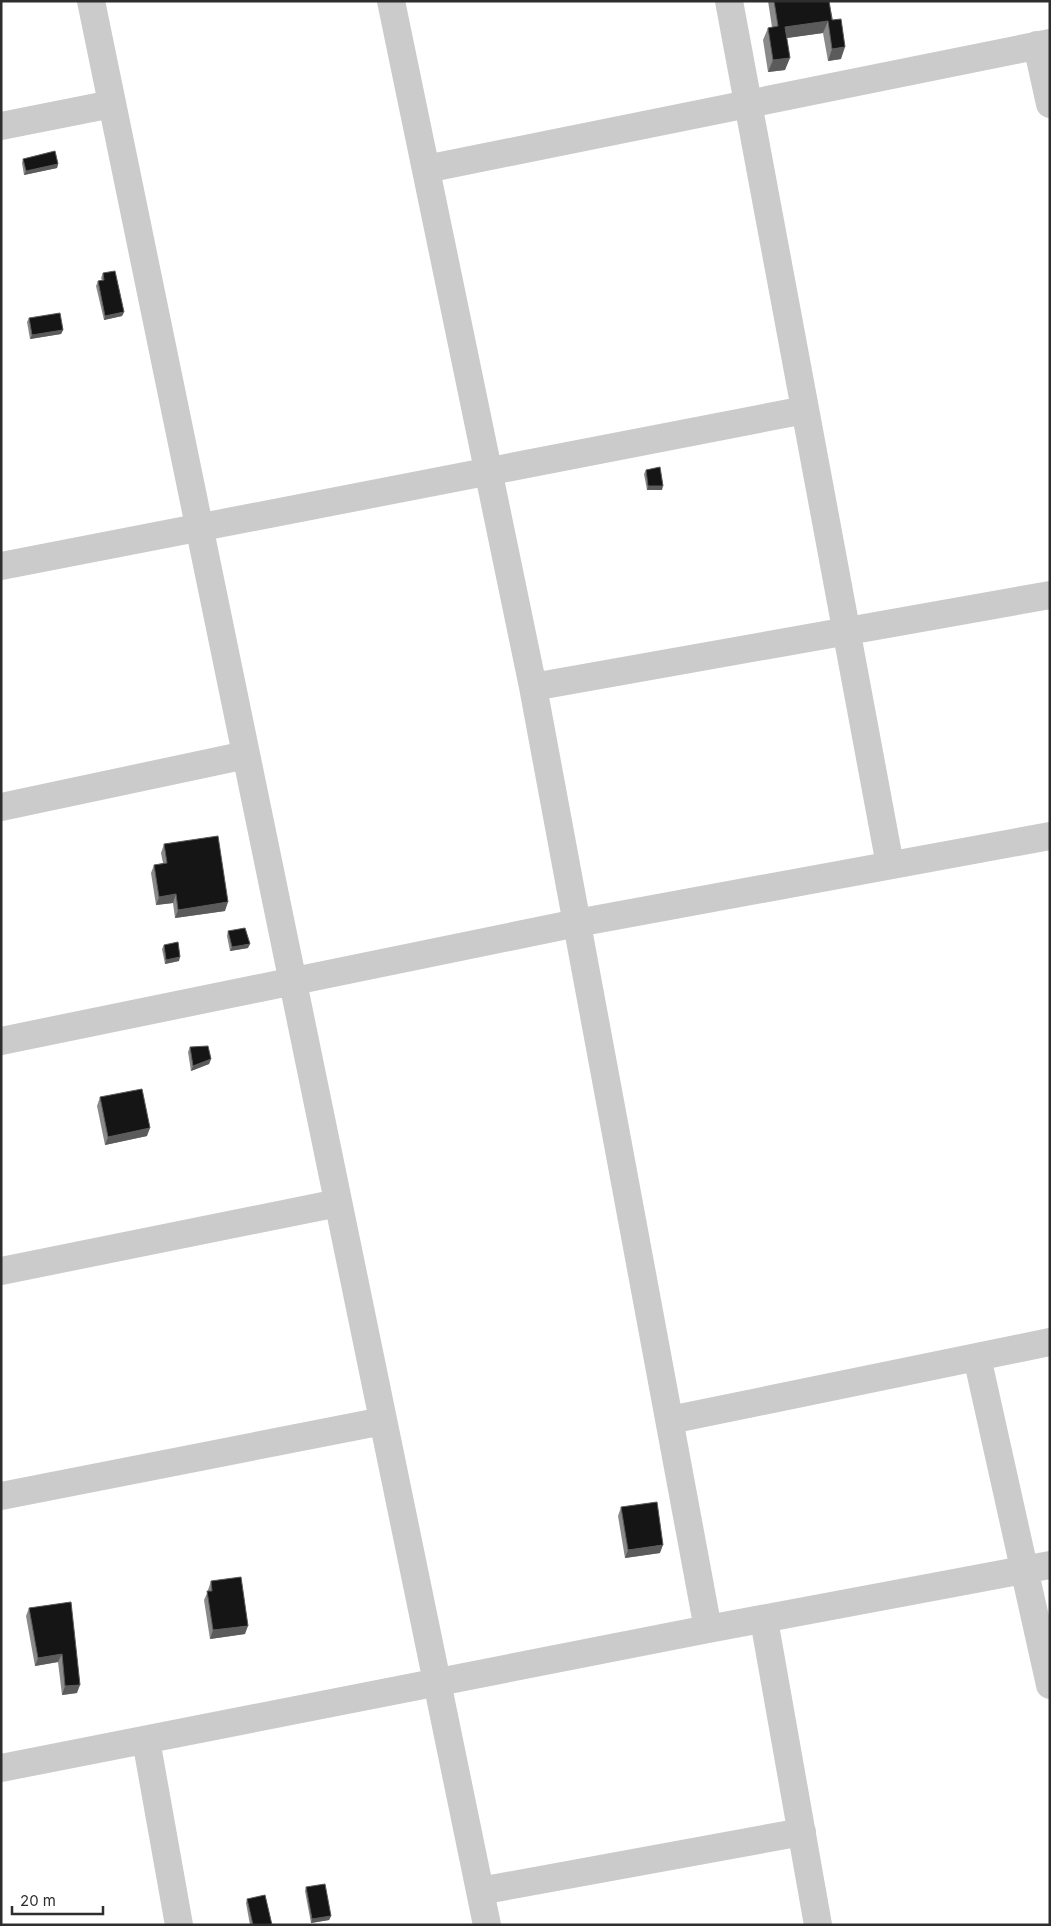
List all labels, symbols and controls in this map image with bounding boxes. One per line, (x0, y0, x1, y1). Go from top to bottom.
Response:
scale bar (12, 1884, 104, 1916)
text: 20 m (20, 1891, 56, 1910)

